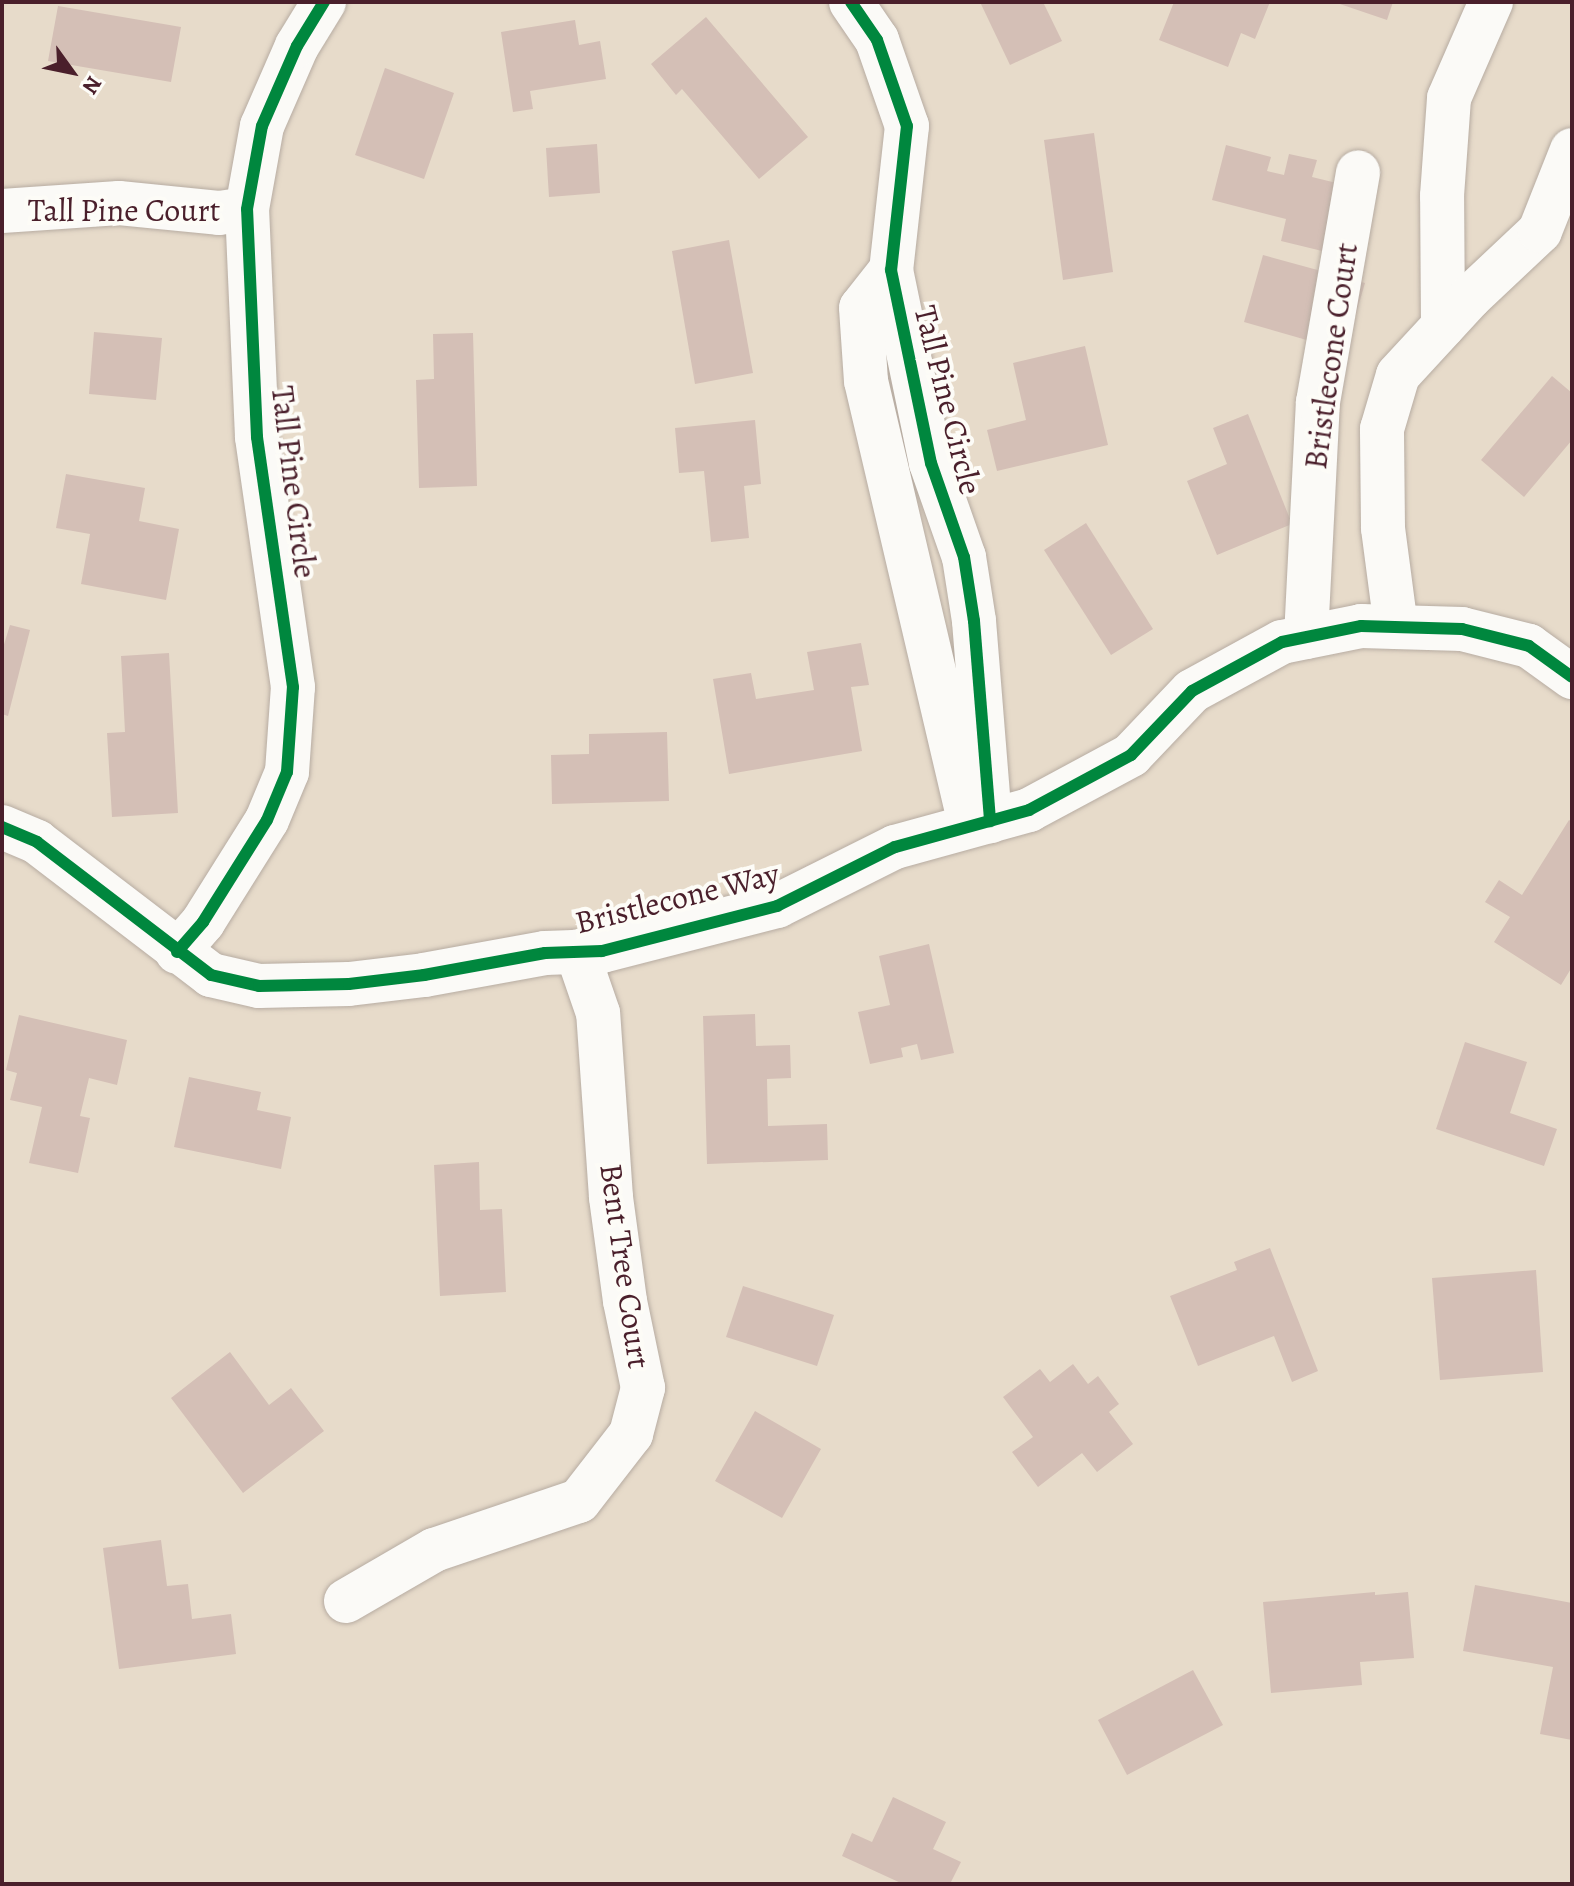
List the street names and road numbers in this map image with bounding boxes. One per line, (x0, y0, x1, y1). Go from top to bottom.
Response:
street label: Tall Pine Court (28, 191, 220, 229)
street label: Bristlecone Court (1296, 240, 1366, 472)
street label: Tall Pine Circle (906, 302, 990, 498)
street label: Tall Pine Circle (263, 384, 325, 580)
street label: Bristlecone Way (571, 854, 783, 942)
street label: Bent Tree Court (592, 1161, 658, 1371)

